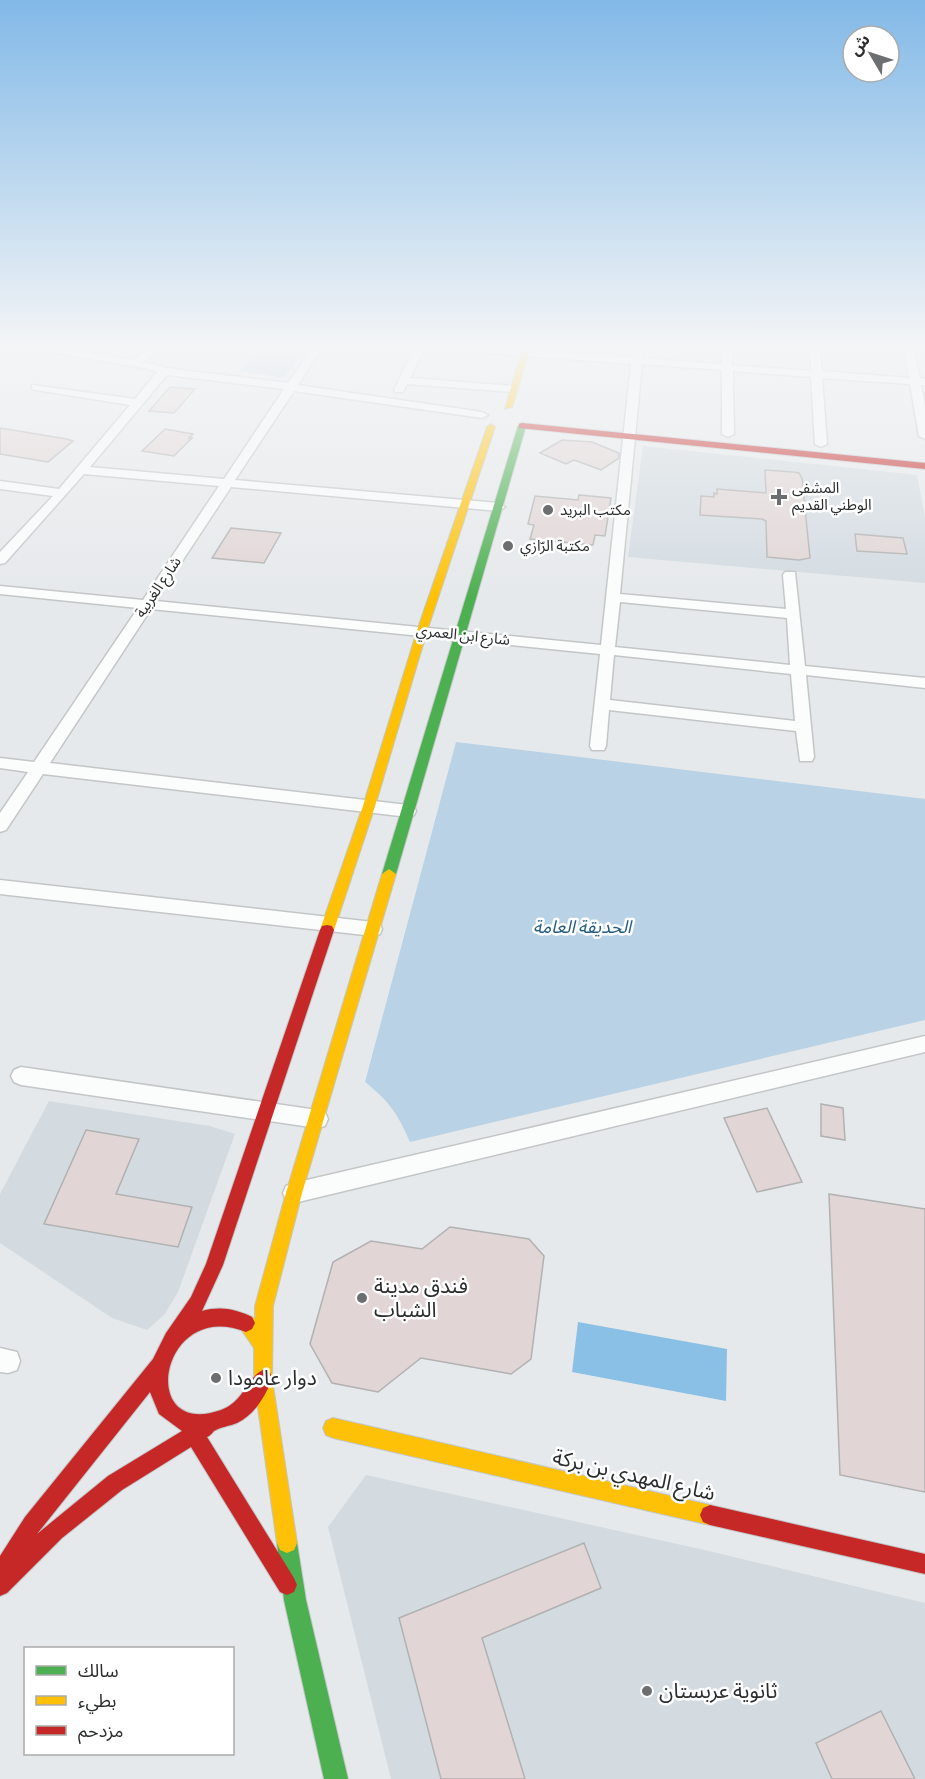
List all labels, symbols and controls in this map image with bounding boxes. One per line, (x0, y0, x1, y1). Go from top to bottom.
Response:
north arrow (841, 24, 901, 84)
text: ش (846, 31, 874, 59)
place label: المشفى الوطني القديم (792, 480, 872, 516)
marker: المشفى الوطني القديم (770, 488, 788, 506)
place label: مكتب البريد (560, 502, 631, 519)
marker: مكتب البريد (541, 503, 555, 517)
place label: مكتبة الرّازي (520, 538, 590, 557)
marker: مكتبة الرّازي (501, 539, 515, 553)
street label: شارع الغربية (132, 553, 188, 623)
street label: شارع ابن العمري (415, 622, 511, 652)
park label: الحديقة العامة (533, 917, 633, 937)
place label: فندق مدينة الشباب (374, 1274, 468, 1322)
marker: فندق مدينة الشباب (355, 1291, 369, 1305)
place label: دوار عامودا (228, 1366, 317, 1390)
marker: دوار عامودا (209, 1371, 223, 1385)
street label: شارع المهدي بن بركة (550, 1445, 718, 1509)
legend (24, 1647, 234, 1755)
text: سالك (78, 1661, 119, 1681)
place label: ثانوية عربستان (659, 1679, 777, 1703)
marker: ثانوية عربستان (640, 1684, 654, 1698)
text: بطيء (78, 1691, 116, 1714)
text: مزدحم (78, 1721, 123, 1744)

